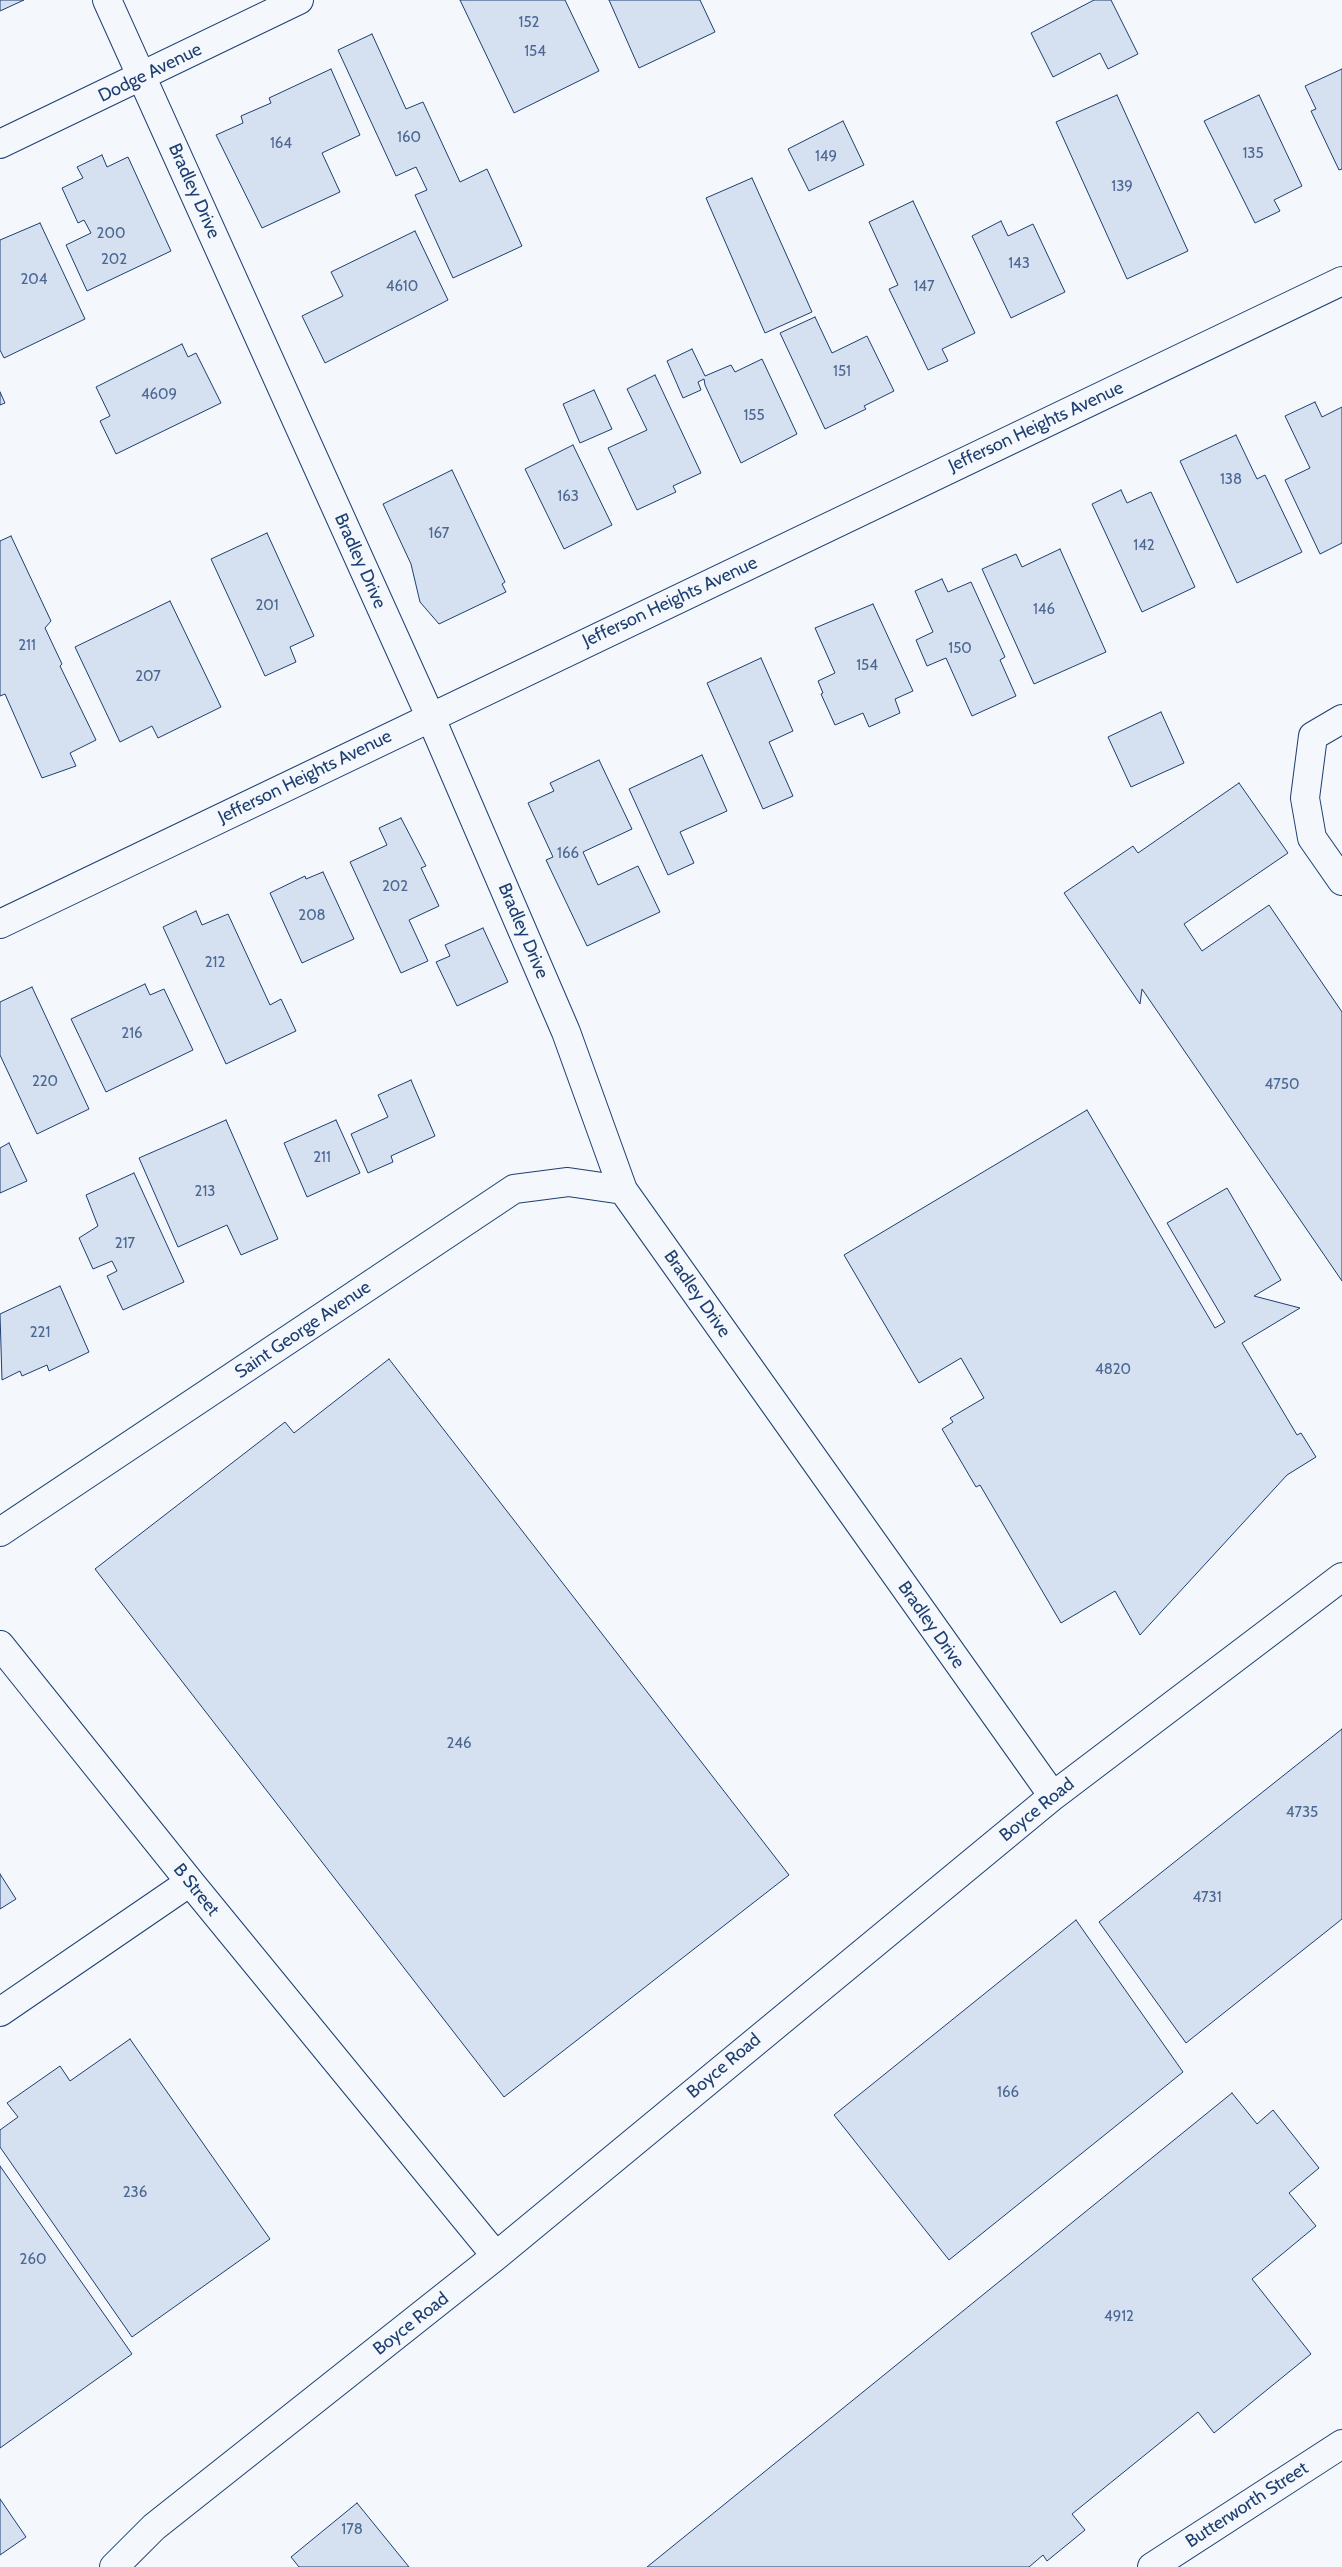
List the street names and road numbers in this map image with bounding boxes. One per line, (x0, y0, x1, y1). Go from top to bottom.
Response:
street label: Dodge Avenue (95, 39, 205, 107)
street label: Bradley Drive (163, 140, 225, 242)
street label: Jefferson Heights Avenue (945, 377, 1127, 477)
street label: Bradley Drive (329, 510, 391, 612)
street label: Jefferson Heights Avenue (579, 552, 761, 652)
street label: Jefferson Heights Avenue (215, 726, 395, 828)
street label: Bradley Drive (493, 880, 553, 982)
street label: Bradley Drive (659, 1246, 735, 1342)
street label: Saint George Avenue (231, 1277, 375, 1383)
street label: Bradley Drive (893, 1577, 969, 1673)
street label: Boyce Road (995, 1773, 1079, 1847)
street label: B Street (168, 1859, 224, 1921)
street label: Boyce Road (683, 2029, 765, 2103)
street label: Boyce Road (369, 2288, 453, 2360)
street label: Butterworth Street (1182, 2457, 1312, 2553)

